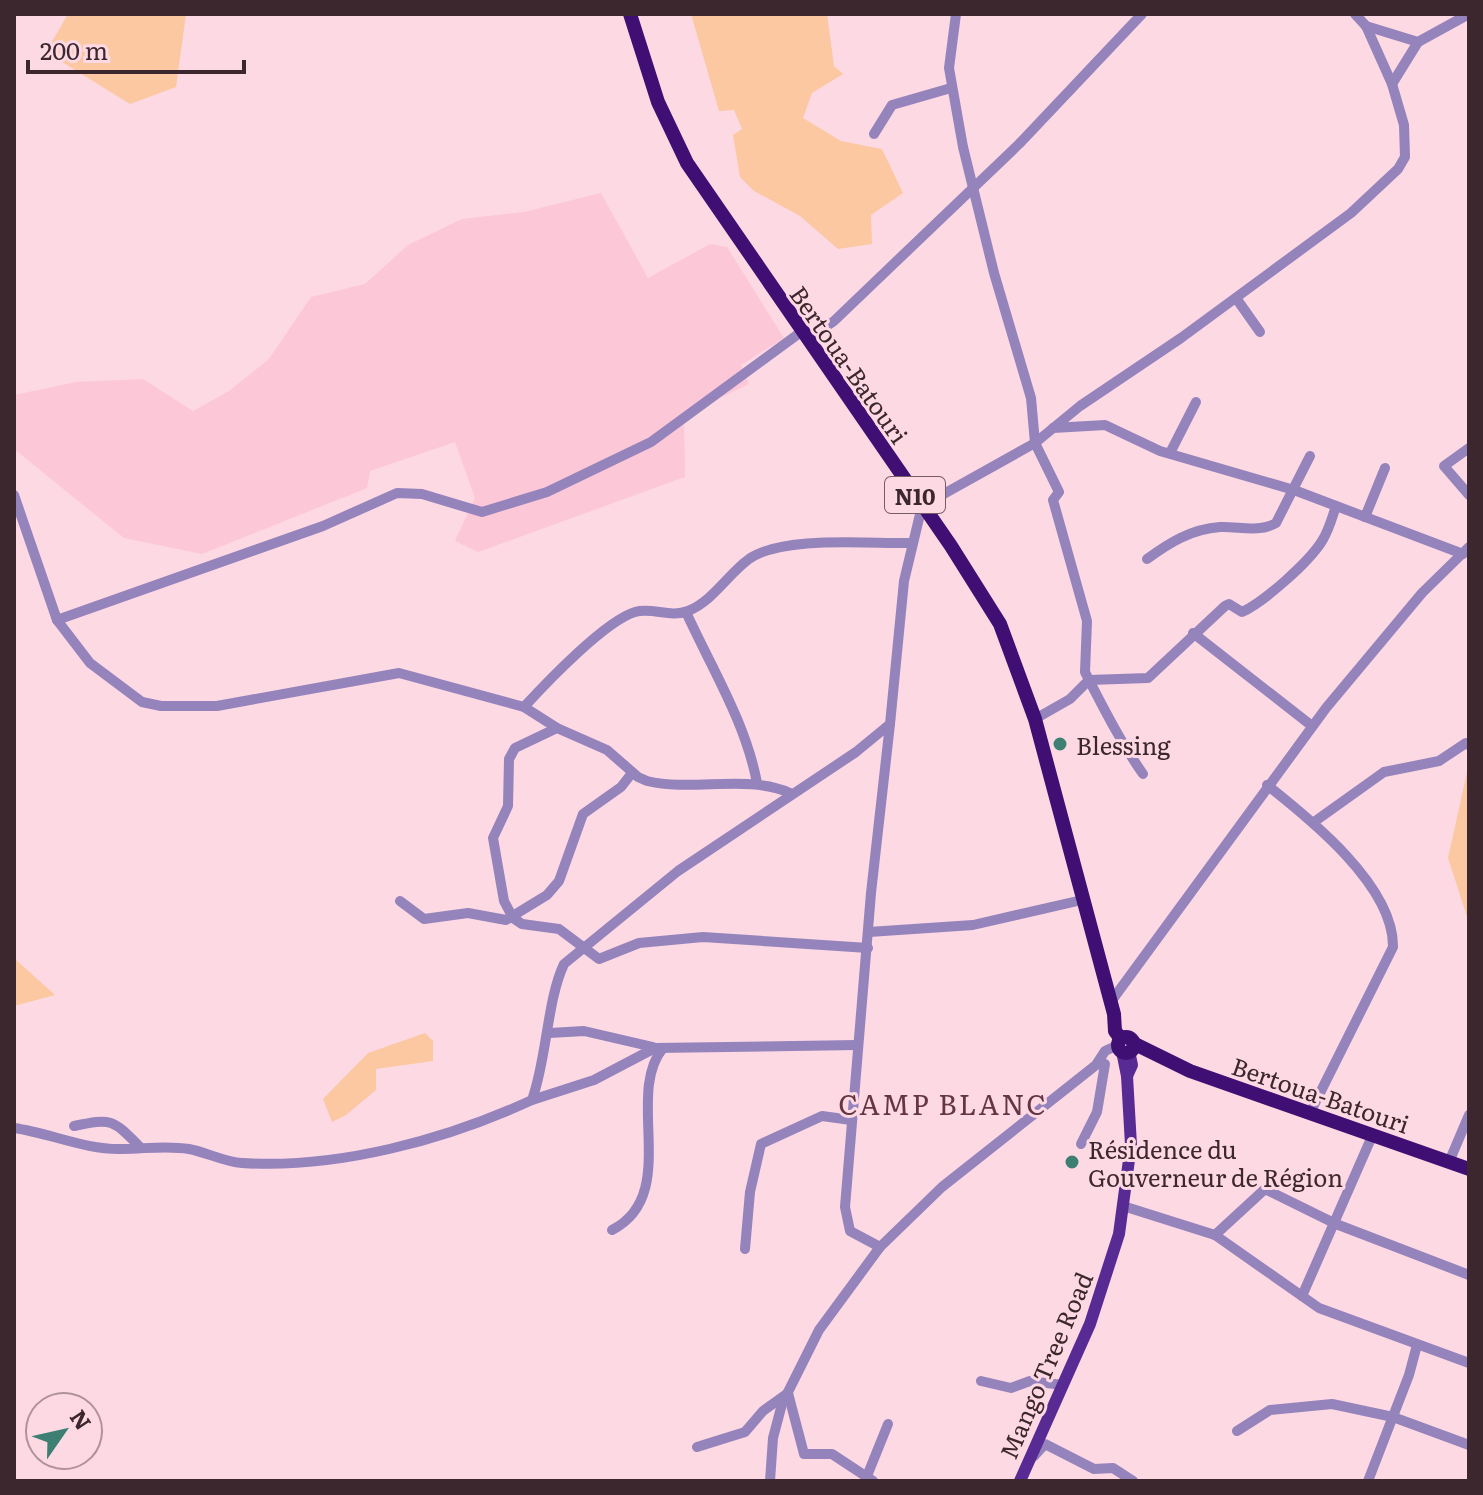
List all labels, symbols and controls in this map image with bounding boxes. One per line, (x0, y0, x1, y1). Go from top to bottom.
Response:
scale bar (28, 24, 244, 74)
text: 200 m (40, 32, 108, 67)
street label: Bertoua-Batouri (782, 278, 918, 450)
road number: N10 (885, 477, 945, 513)
place label: Blessing (1076, 727, 1171, 762)
marker: Blessing (1051, 735, 1069, 753)
street label: Bertoua-Batouri (1228, 1047, 1414, 1141)
district label: CAMP BLANC (838, 1082, 1048, 1124)
place label: Résidence du Gouverneur de Région (1088, 1131, 1343, 1194)
marker: Résidence du Gouverneur de Région (1063, 1153, 1081, 1171)
street label: Mango Tree Road (990, 1266, 1100, 1464)
north arrow (24, 1391, 104, 1471)
text: N (63, 1402, 101, 1436)

